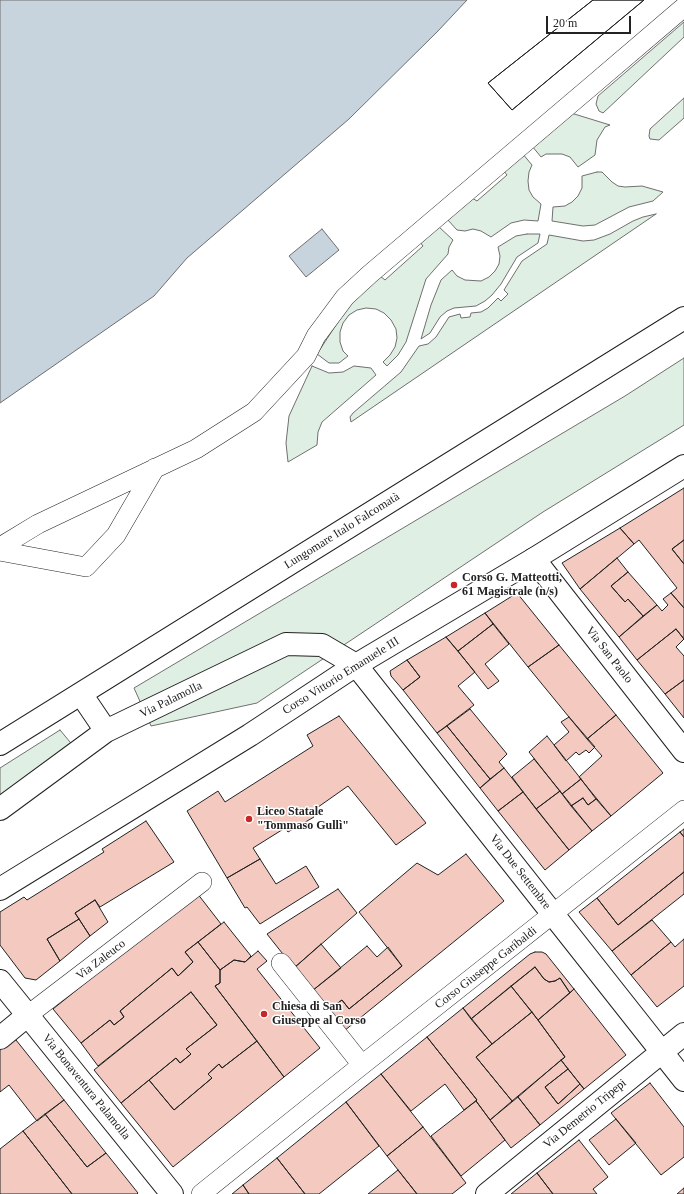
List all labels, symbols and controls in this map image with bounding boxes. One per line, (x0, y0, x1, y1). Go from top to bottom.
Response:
scale bar (548, 8, 633, 34)
text: 20 m (553, 16, 577, 30)
street label: Lungomare Italo Falcomatà (282, 490, 402, 572)
place label: Corso G. Matteotti, 61 Magistrale (n/s) (462, 571, 562, 599)
marker: Corso G. Matteotti, 61 Magistrale (n/s) (449, 580, 459, 590)
street label: Via San Paolo (582, 624, 636, 686)
street label: Corso Vittorio Emanuele III (280, 634, 402, 718)
street label: Via Palamolla (137, 679, 205, 721)
place label: Liceo Statale "Tommaso Gullì" (257, 805, 349, 833)
marker: Liceo Statale "Tommaso Gullì" (244, 814, 254, 824)
street label: Via Due Settembre (486, 832, 554, 912)
street label: Corso Giuseppe Garibaldi (432, 924, 540, 1012)
street label: Via Zaleuco (73, 937, 129, 983)
place label: Chiesa di San Giuseppe al Corso (272, 1000, 366, 1028)
marker: Chiesa di San Giuseppe al Corso (259, 1009, 269, 1019)
street label: Via Bonaventura Palamolla (39, 1031, 133, 1143)
street label: Via Demetrio Tripepi (541, 1076, 629, 1152)

